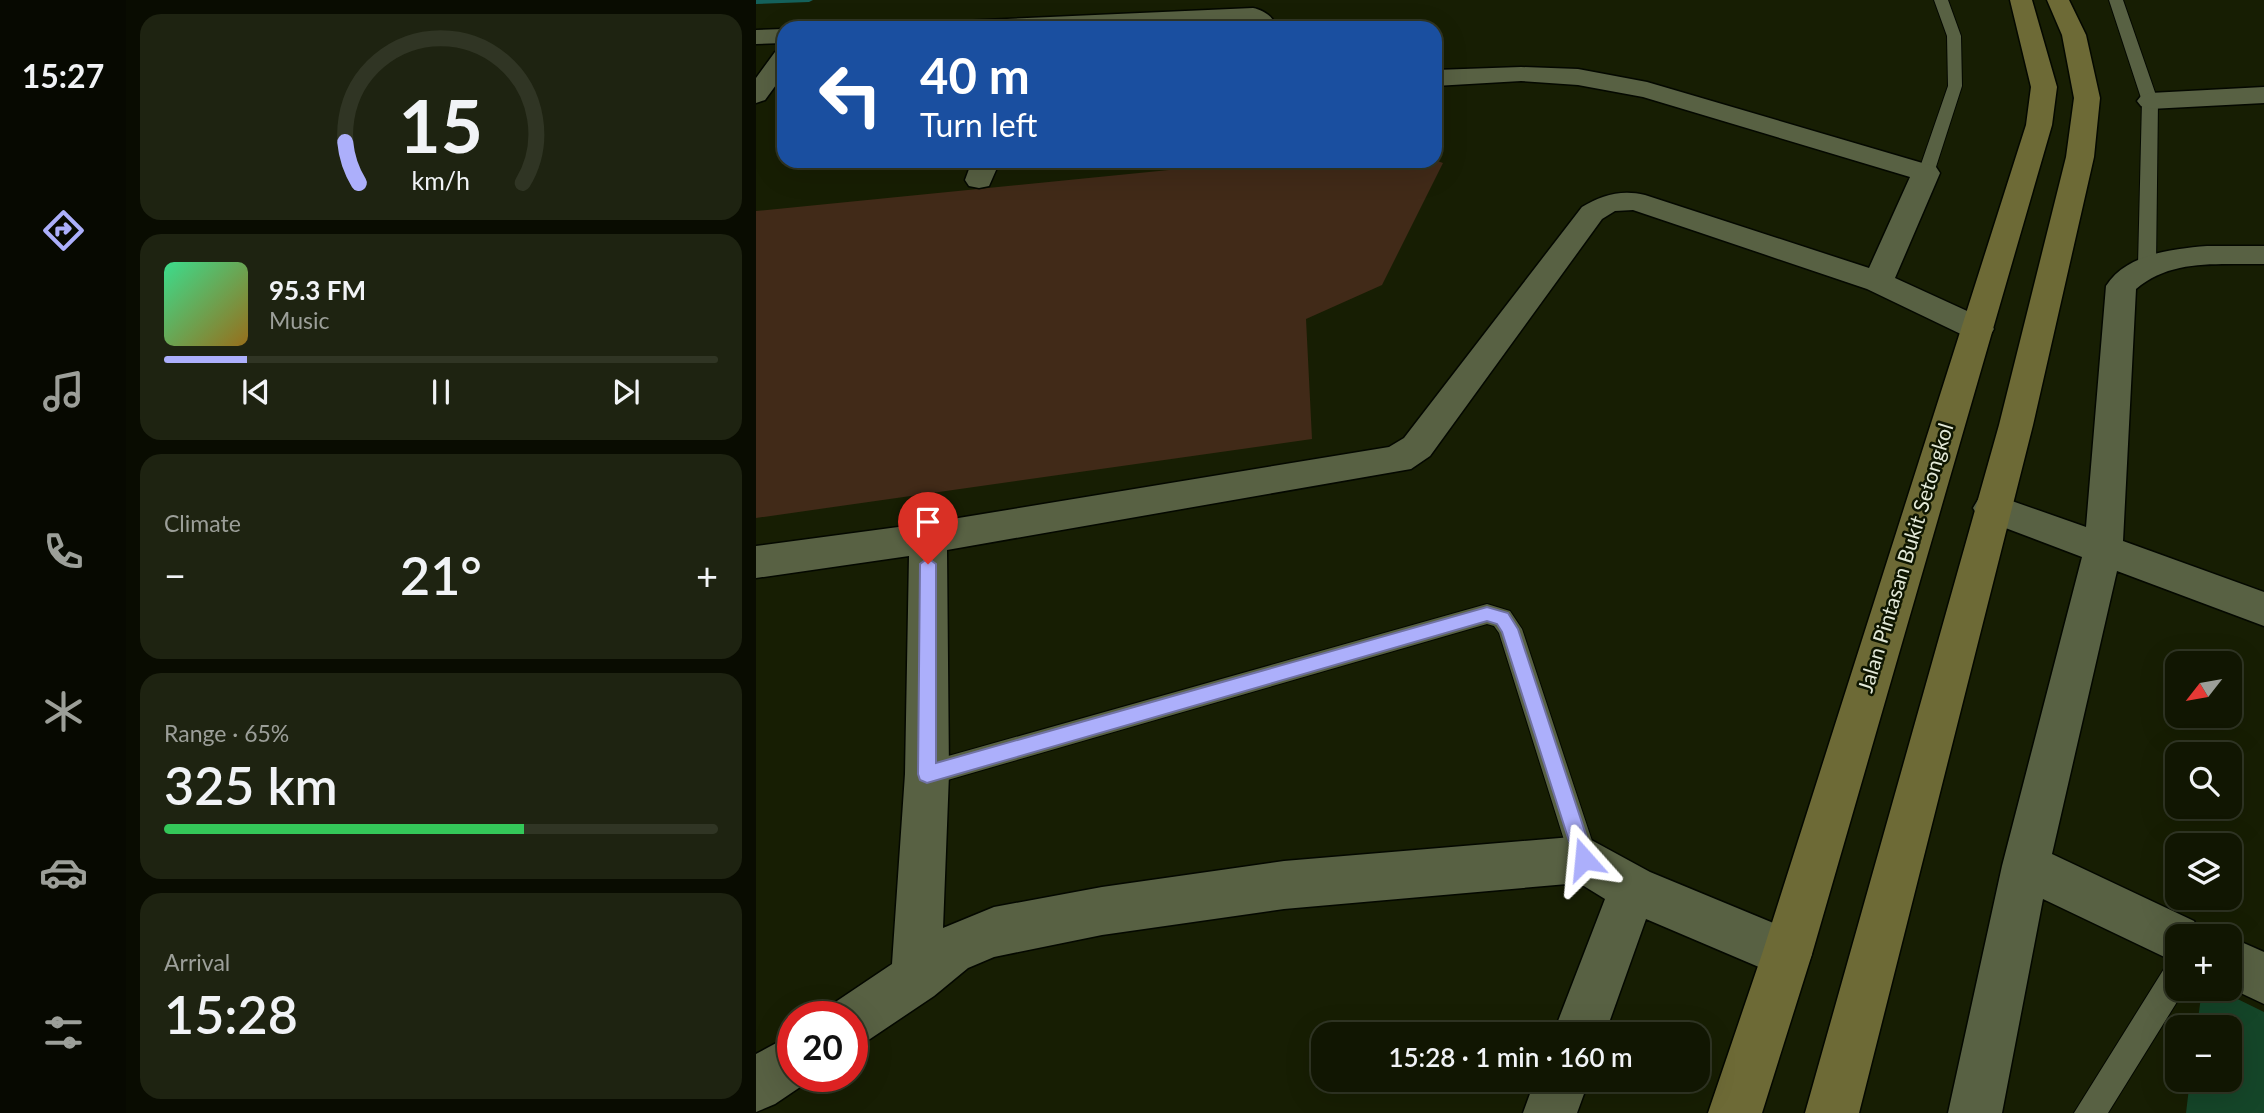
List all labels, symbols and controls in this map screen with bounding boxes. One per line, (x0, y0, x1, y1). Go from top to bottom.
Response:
text: 40 m (920, 46, 1030, 104)
icon: left (805, 49, 896, 140)
text: 15:27 (22, 56, 104, 95)
text: 15 (399, 81, 483, 169)
text: Turn left (920, 105, 1037, 144)
text: km/h (412, 165, 470, 195)
icon: directions (39, 206, 88, 255)
text: 95.3 FM (269, 274, 366, 306)
text: Music (269, 306, 329, 334)
icon: music (39, 367, 88, 416)
icon: previous (237, 373, 275, 411)
icon: pause (422, 373, 460, 411)
icon: next (607, 373, 645, 411)
street label: Jalan Pintasan Bukit Setongkol (1852, 420, 1957, 695)
pin (898, 492, 958, 564)
icon: arrive (909, 503, 947, 541)
text: Climate (164, 509, 241, 537)
icon: phone (39, 527, 88, 576)
text: 21° (400, 544, 482, 606)
text: − (164, 552, 186, 598)
text: + (696, 552, 718, 598)
north arrow (2165, 651, 2242, 728)
map controls (2165, 651, 2242, 1092)
icon: climate (39, 687, 88, 736)
text: Range · 65% (164, 719, 289, 747)
button: search (2165, 742, 2242, 819)
text: 325 km (164, 754, 338, 816)
position arrow (1547, 822, 1621, 896)
button: layers (2165, 833, 2242, 910)
icon: car (39, 848, 88, 897)
button: + (2165, 924, 2242, 1001)
text: Arrival (164, 948, 230, 976)
text: 15:28 (164, 983, 298, 1045)
speed limit sign: 20 (777, 1001, 868, 1092)
icon: filters (39, 1008, 88, 1057)
button: − (2165, 1015, 2242, 1092)
text: 15:28 · 1 min · 160 m (1388, 1041, 1633, 1073)

